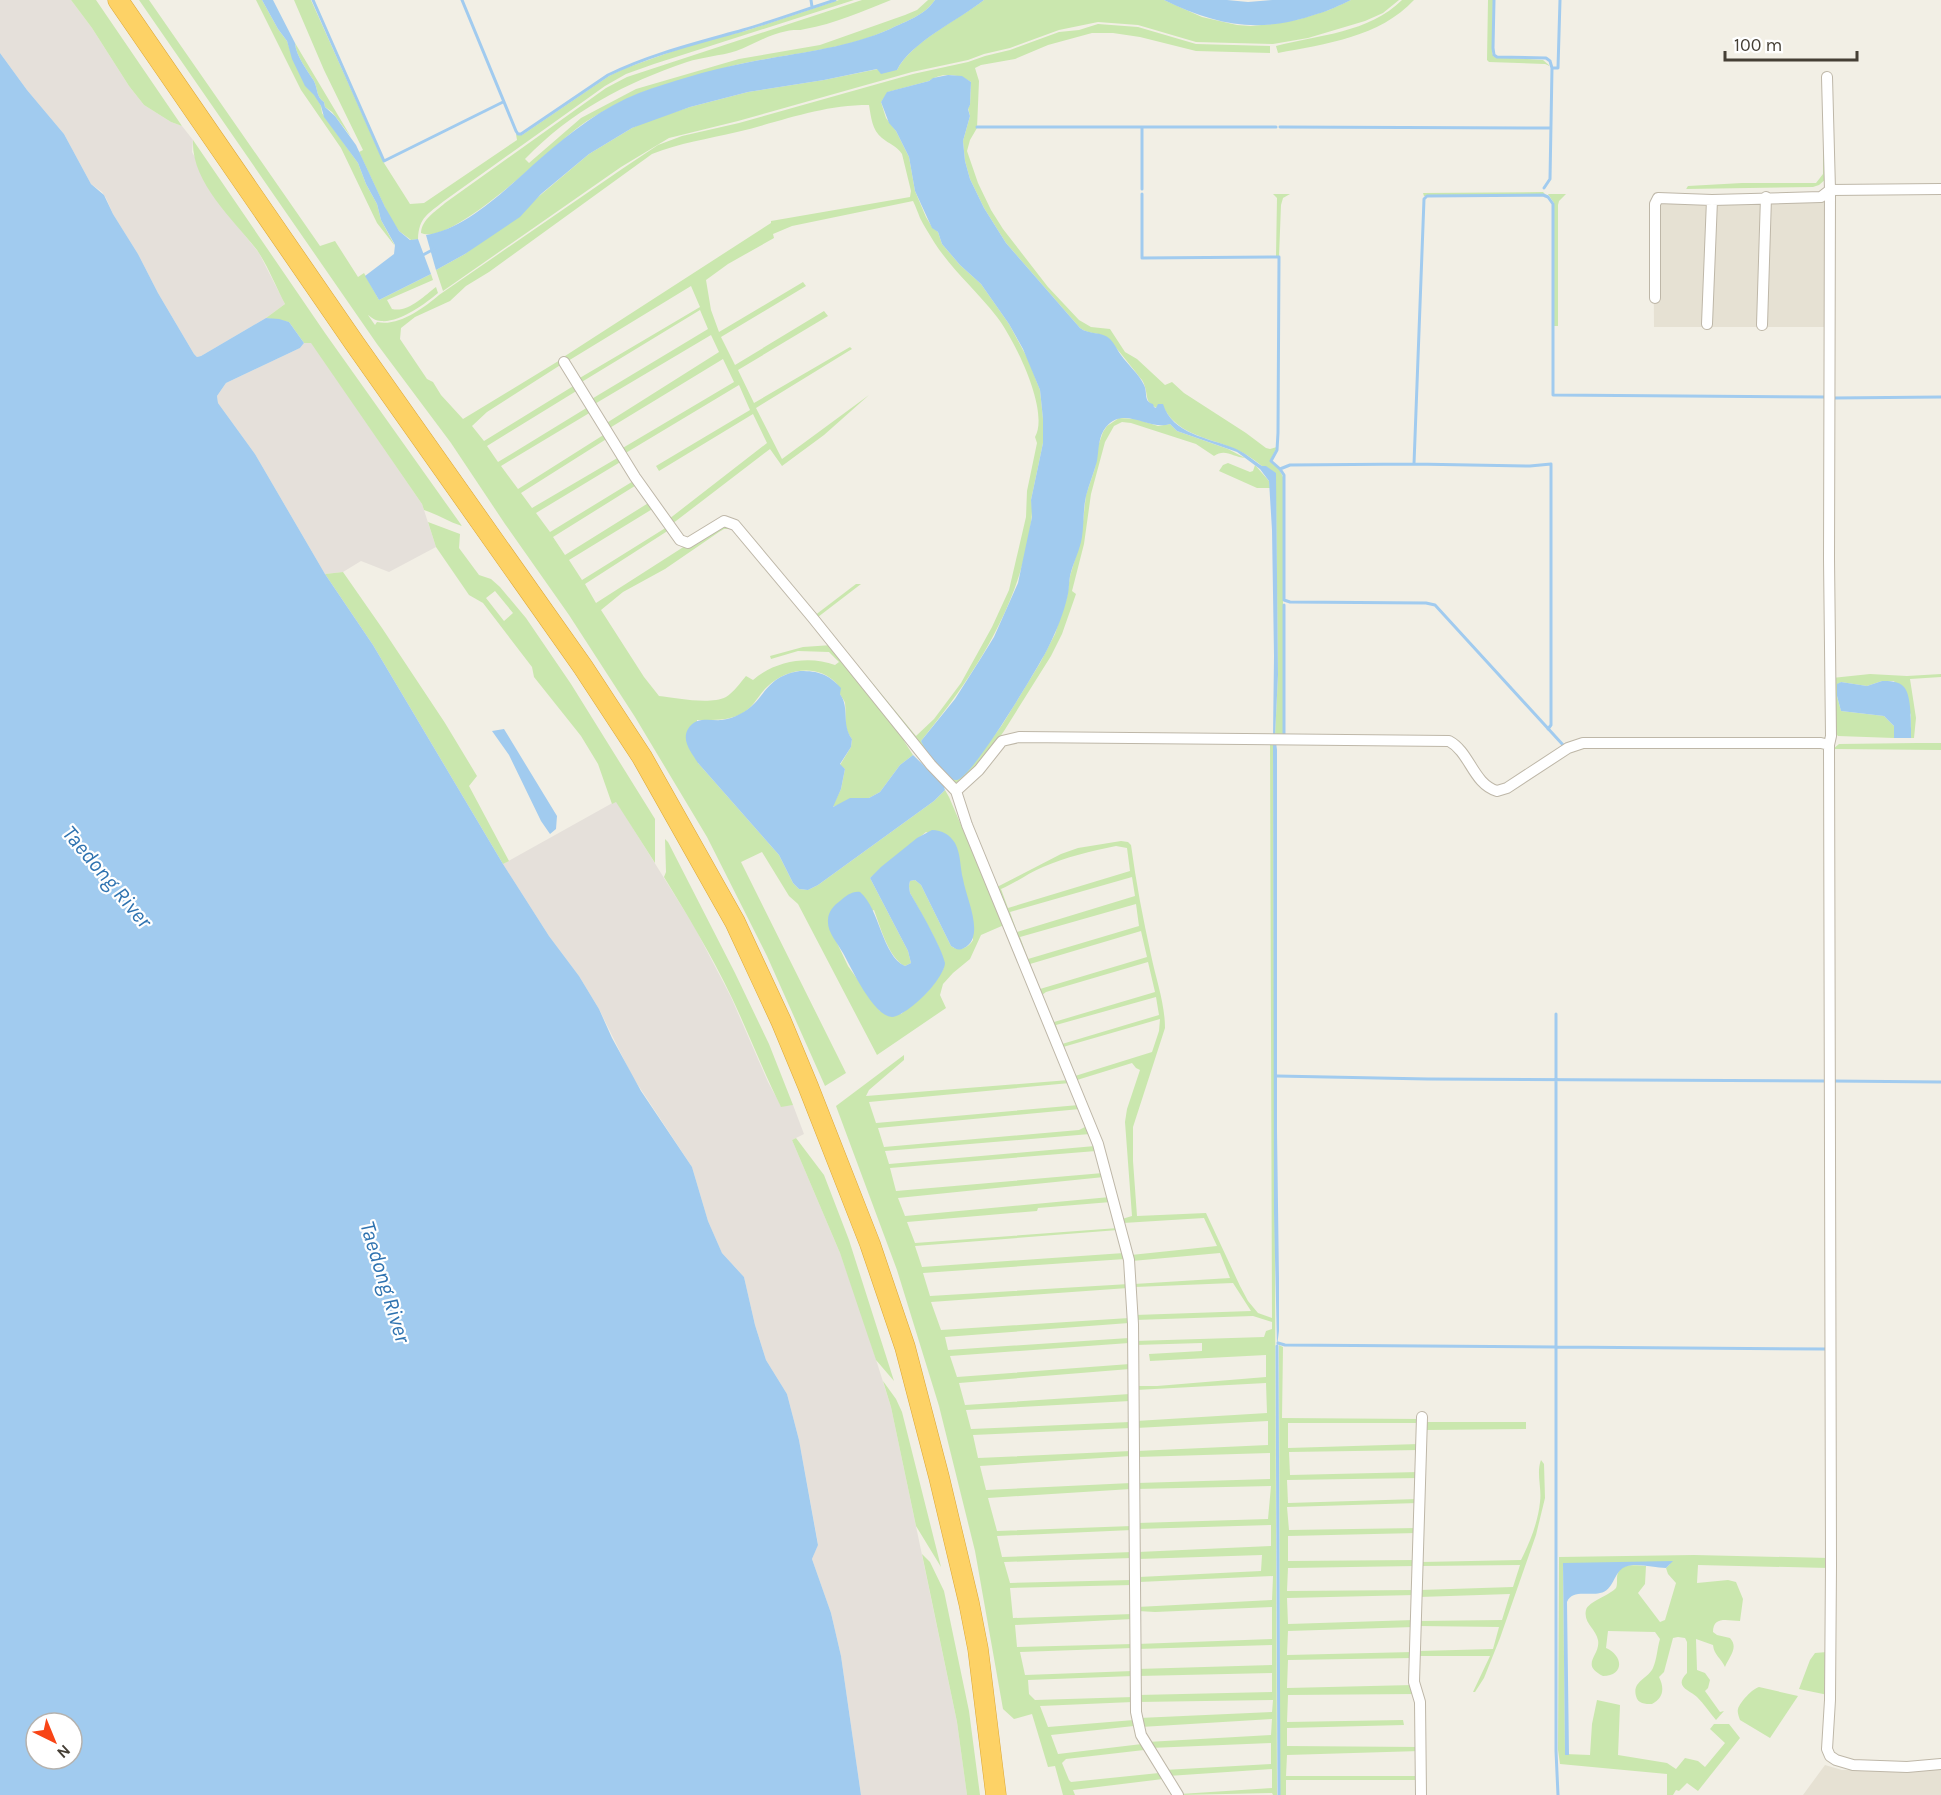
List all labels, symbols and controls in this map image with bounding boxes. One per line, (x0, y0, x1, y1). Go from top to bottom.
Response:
scale bar (1725, 24, 1857, 62)
text: 100 m (1734, 34, 1782, 56)
water label: Taedong River (57, 821, 158, 935)
water label: Taedong River (354, 1218, 416, 1347)
north arrow (24, 1711, 84, 1771)
text: N (53, 1741, 75, 1762)

